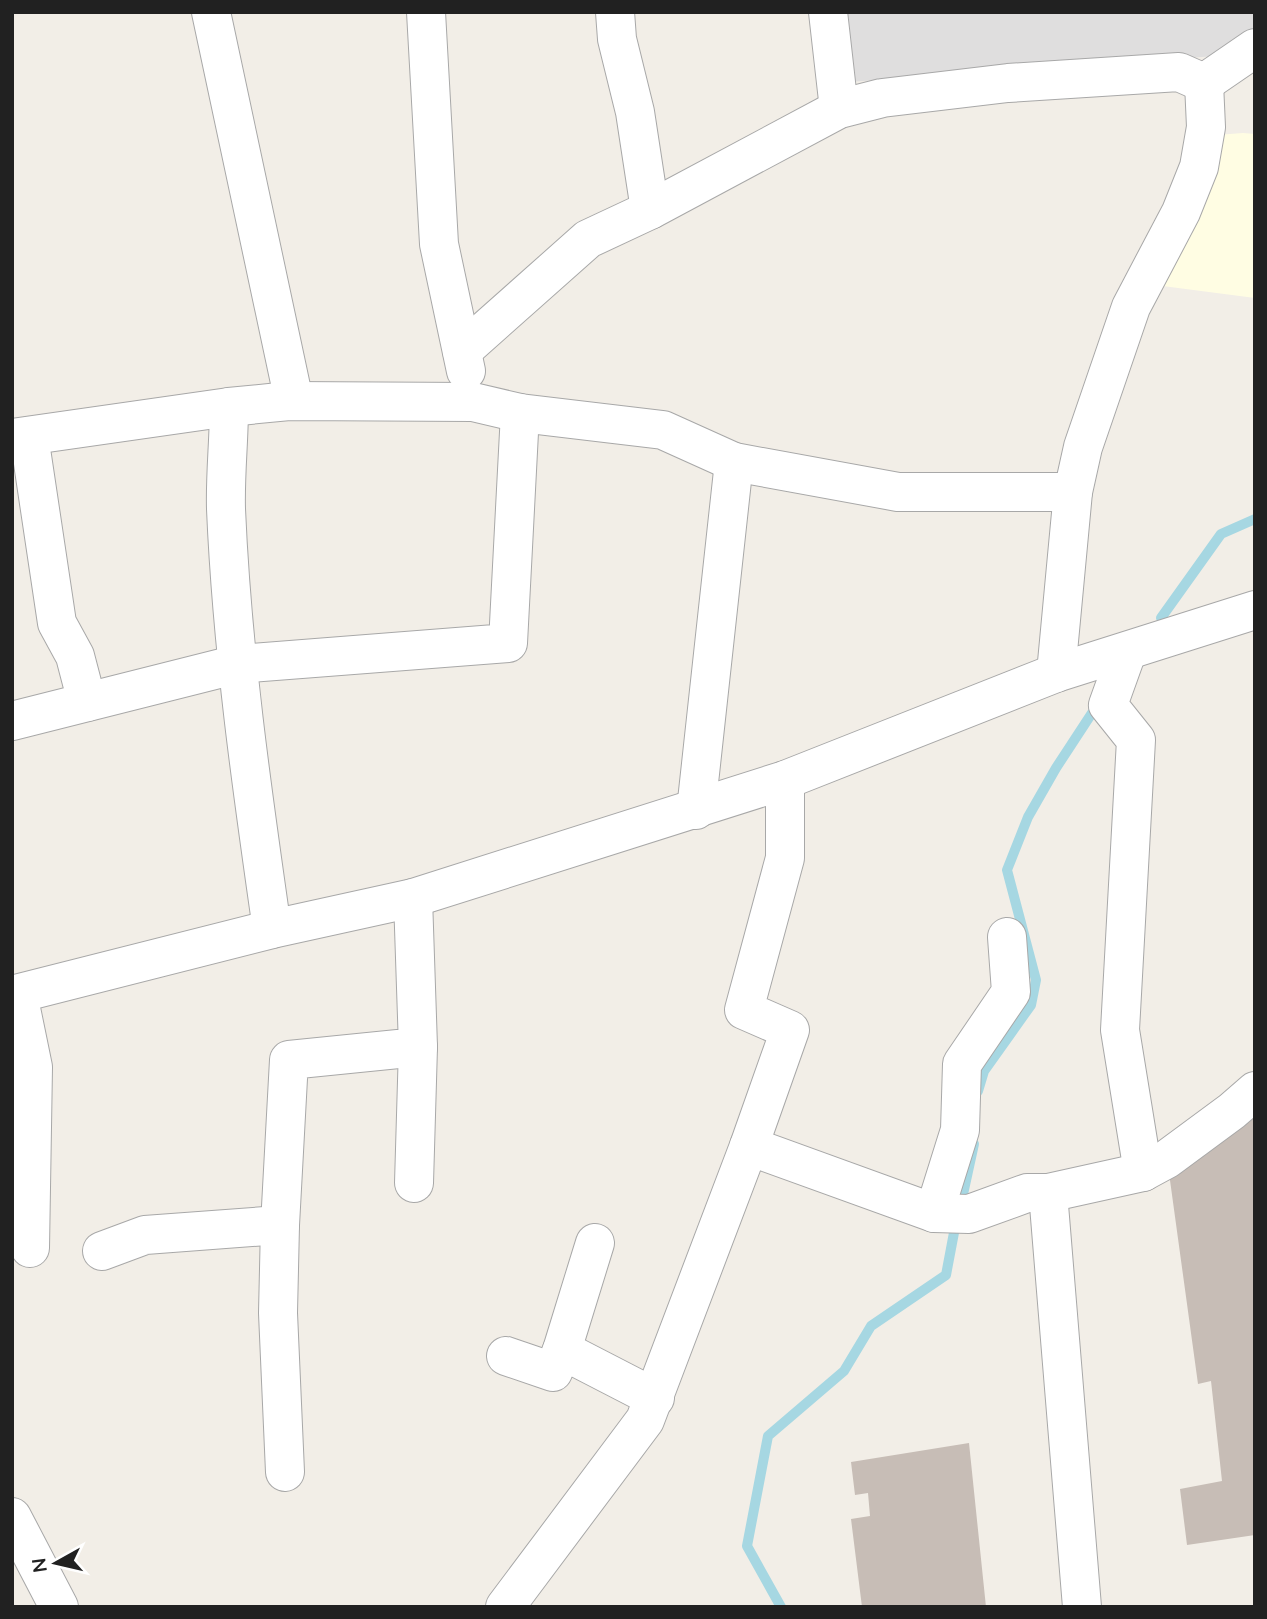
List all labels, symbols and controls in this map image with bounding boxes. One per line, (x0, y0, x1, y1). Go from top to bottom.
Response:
north arrow (21, 1528, 91, 1598)
text: N (26, 1557, 52, 1574)

